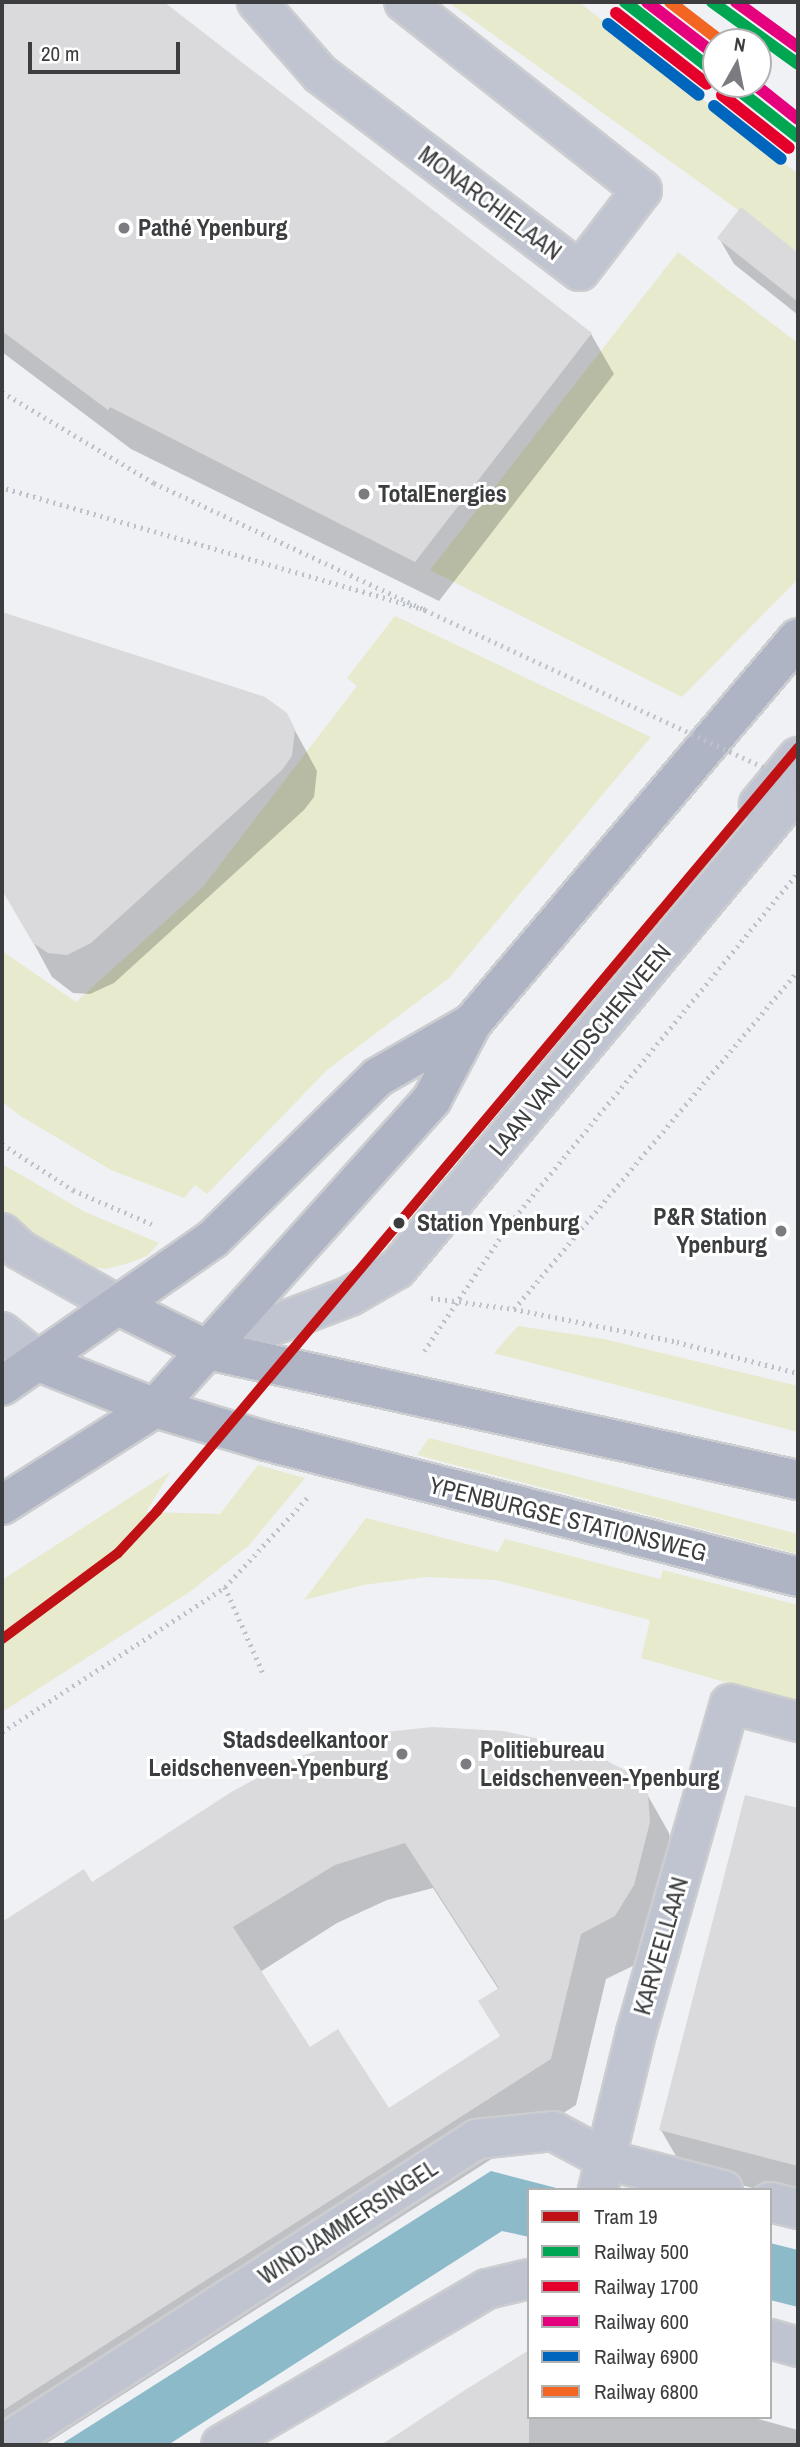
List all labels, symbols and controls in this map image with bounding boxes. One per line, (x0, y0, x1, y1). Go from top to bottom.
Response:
scale bar (32, 28, 184, 72)
north arrow (702, 28, 772, 98)
text: N (732, 31, 748, 58)
text: 20 m (41, 39, 79, 68)
street label: MONARCHIELAAN (413, 140, 567, 266)
place label: Pathé Ypenburg (138, 214, 288, 242)
marker: Pathé Ypenburg (116, 220, 132, 236)
place label: TotalEnergies (378, 480, 507, 508)
marker: TotalEnergies (356, 486, 372, 502)
street label: LAAN VAN LEIDSCHENVEEN (483, 938, 677, 1162)
place label: P&R Station Ypenburg (653, 1203, 767, 1259)
place label: Station Ypenburg (417, 1209, 580, 1237)
marker: Station Ypenburg (387, 1211, 411, 1235)
marker: P&R Station Ypenburg (773, 1223, 789, 1239)
street label: YPENBURGSE STATIONSWEG (426, 1471, 710, 1567)
place label: Stadsdeelkantoor Leidschenveen-Ypenburg (148, 1726, 388, 1782)
place label: Politiebureau Leidschenveen-Ypenburg (480, 1736, 720, 1792)
marker: Stadsdeelkantoor Leidschenveen-Ypenburg (394, 1746, 410, 1762)
marker: Politiebureau Leidschenveen-Ypenburg (458, 1756, 474, 1772)
street label: KARVEELLAAN (628, 1874, 694, 2018)
street label: WINDJAMMERSINGEL (253, 2153, 443, 2291)
legend (527, 2188, 772, 2419)
text: Tram 19 (594, 2202, 657, 2231)
text: Railway 500 (594, 2237, 689, 2266)
text: Railway 1700 (594, 2272, 698, 2301)
text: Railway 600 (594, 2307, 689, 2336)
text: Railway 6900 (594, 2342, 698, 2371)
text: Railway 6800 (594, 2377, 698, 2406)

